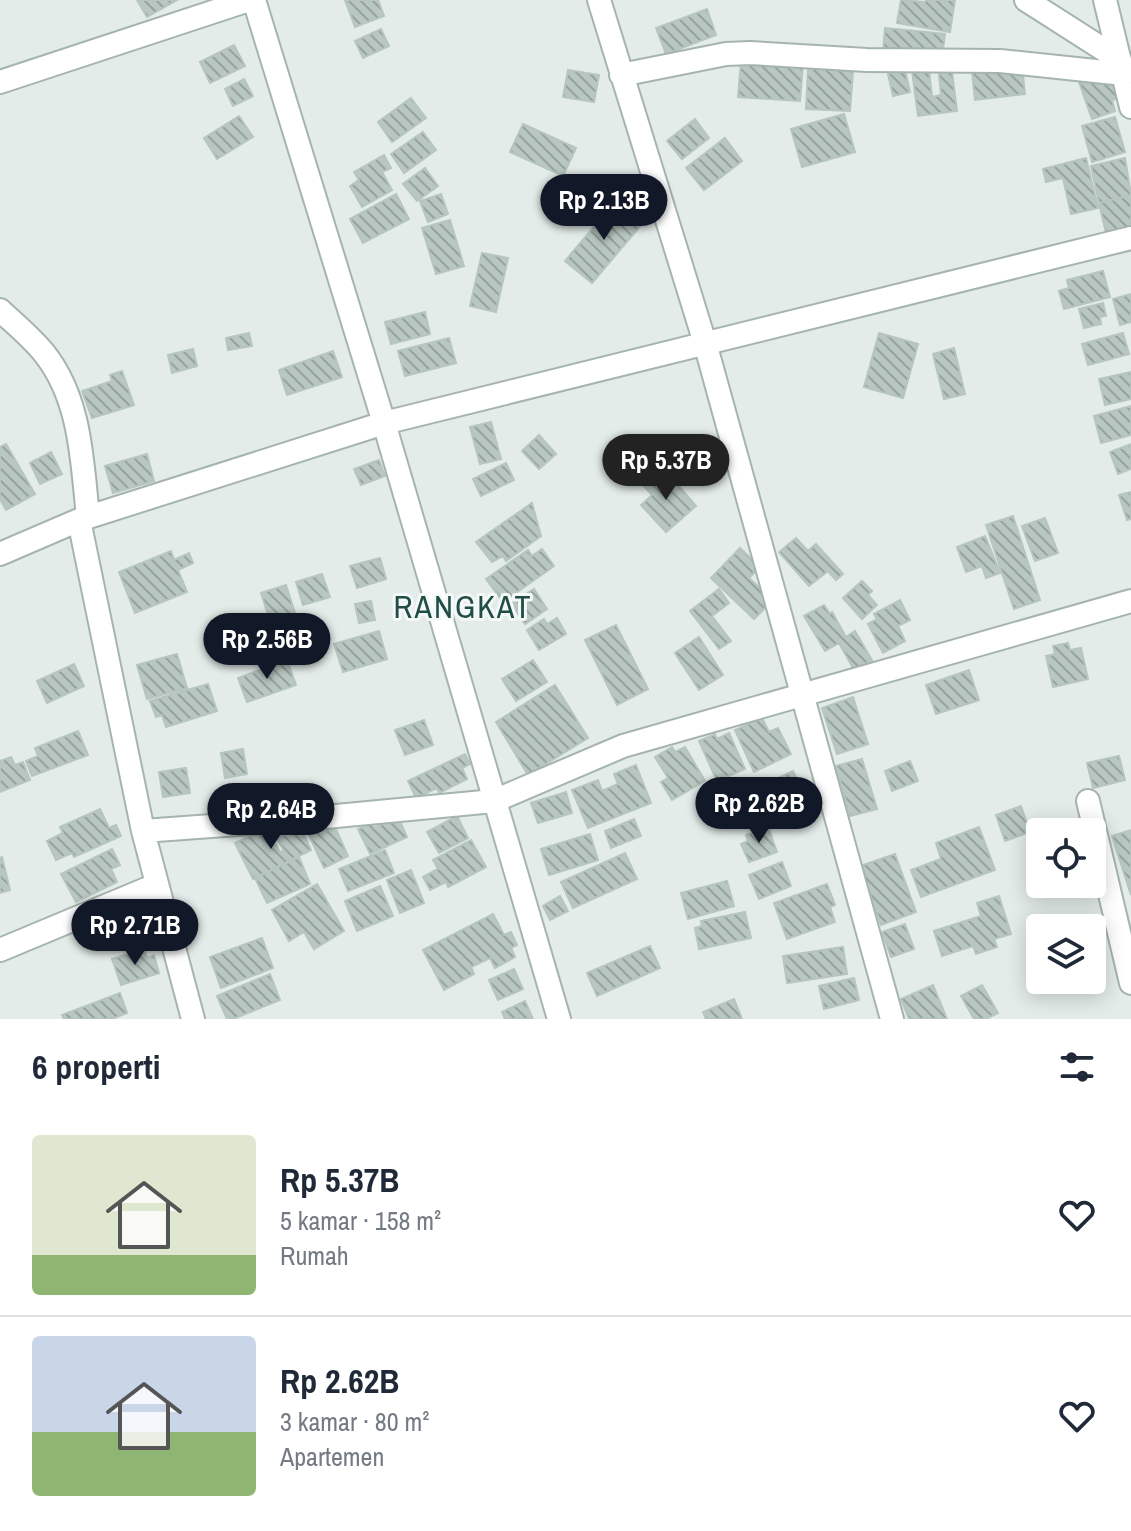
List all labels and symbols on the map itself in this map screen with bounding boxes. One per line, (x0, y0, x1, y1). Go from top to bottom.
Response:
pin: Rp 2.13B (521, 174, 687, 242)
pin: Rp 5.37B (583, 434, 749, 502)
district label: RANGKAT (394, 585, 532, 628)
pin: Rp 2.56B (184, 613, 350, 681)
pin: Rp 2.62B (676, 777, 842, 845)
pin: Rp 2.64B (188, 783, 354, 851)
pin: Rp 2.71B (52, 899, 218, 967)

